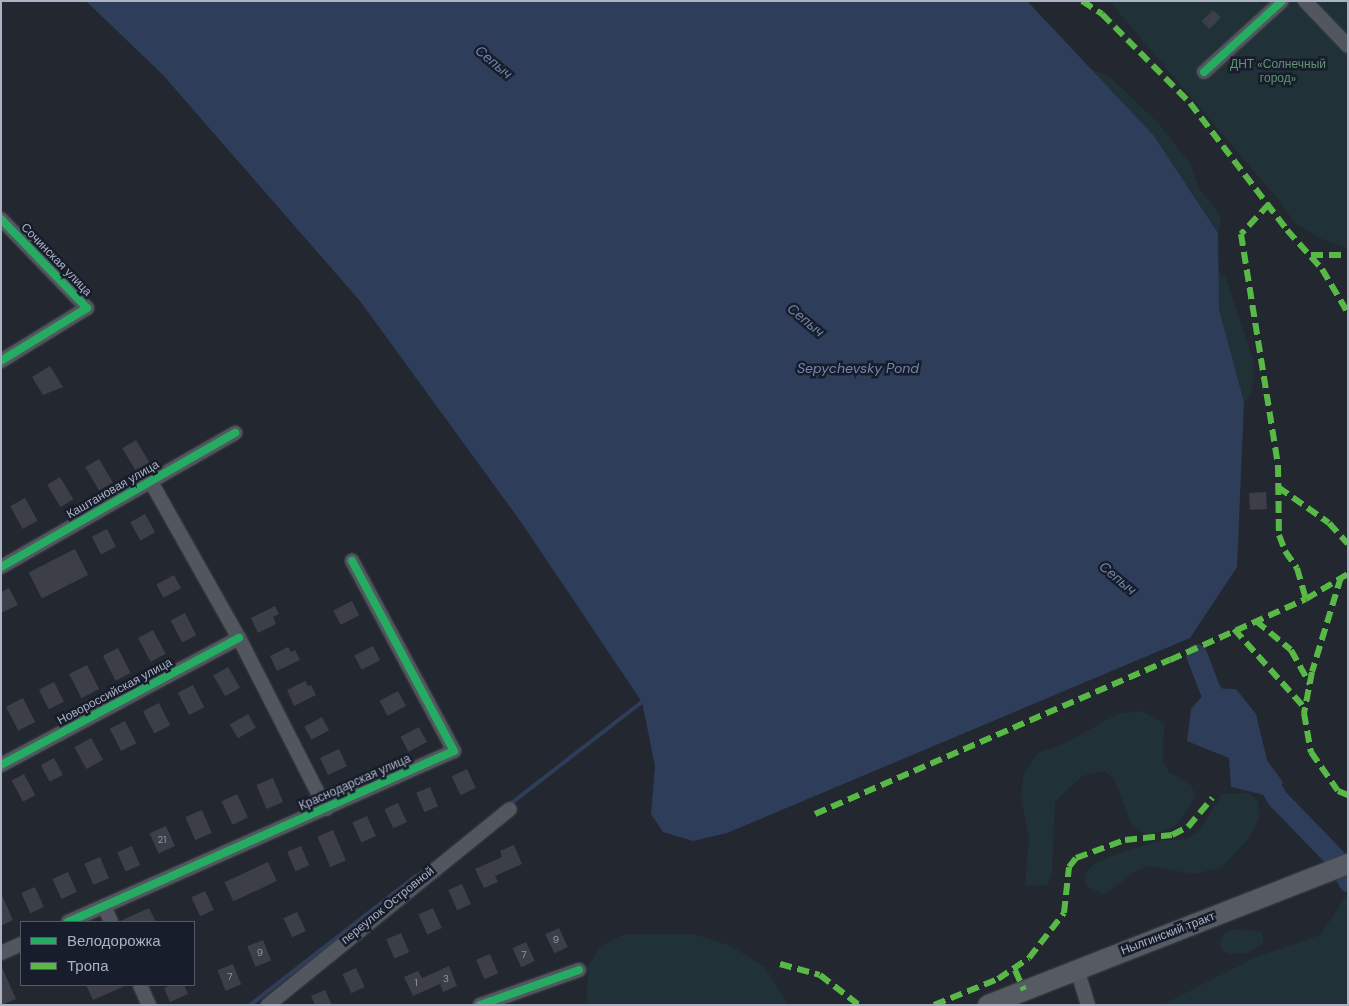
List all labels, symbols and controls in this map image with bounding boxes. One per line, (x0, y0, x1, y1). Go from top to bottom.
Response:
water label: Сепыч (472, 42, 516, 82)
park label: ДНТ «Солнечный город» (1230, 58, 1326, 86)
street label: Сочинская улица (18, 221, 94, 299)
water label: Сепыч (784, 300, 828, 340)
water label: Sepychevsky Pond (797, 360, 919, 376)
street label: Каштановая улица (64, 458, 162, 522)
water label: Сепыч (1096, 558, 1140, 598)
street label: Новороссийская улица (55, 656, 175, 728)
street label: Краснодарская улица (297, 752, 413, 814)
house number: 21 (158, 834, 166, 846)
street label: переулок Островной (339, 864, 437, 948)
street label: Нылгинский тракт (1119, 909, 1217, 959)
legend (20, 921, 195, 986)
text: Велодорожка (67, 931, 161, 951)
house number: 9 (553, 934, 559, 946)
house number: 9 (257, 947, 263, 959)
house number: 7 (521, 949, 527, 961)
text: Тропа (67, 956, 108, 976)
house number: 7 (227, 971, 233, 983)
house number: 3 (443, 973, 449, 985)
house number: 1 (414, 977, 418, 989)

